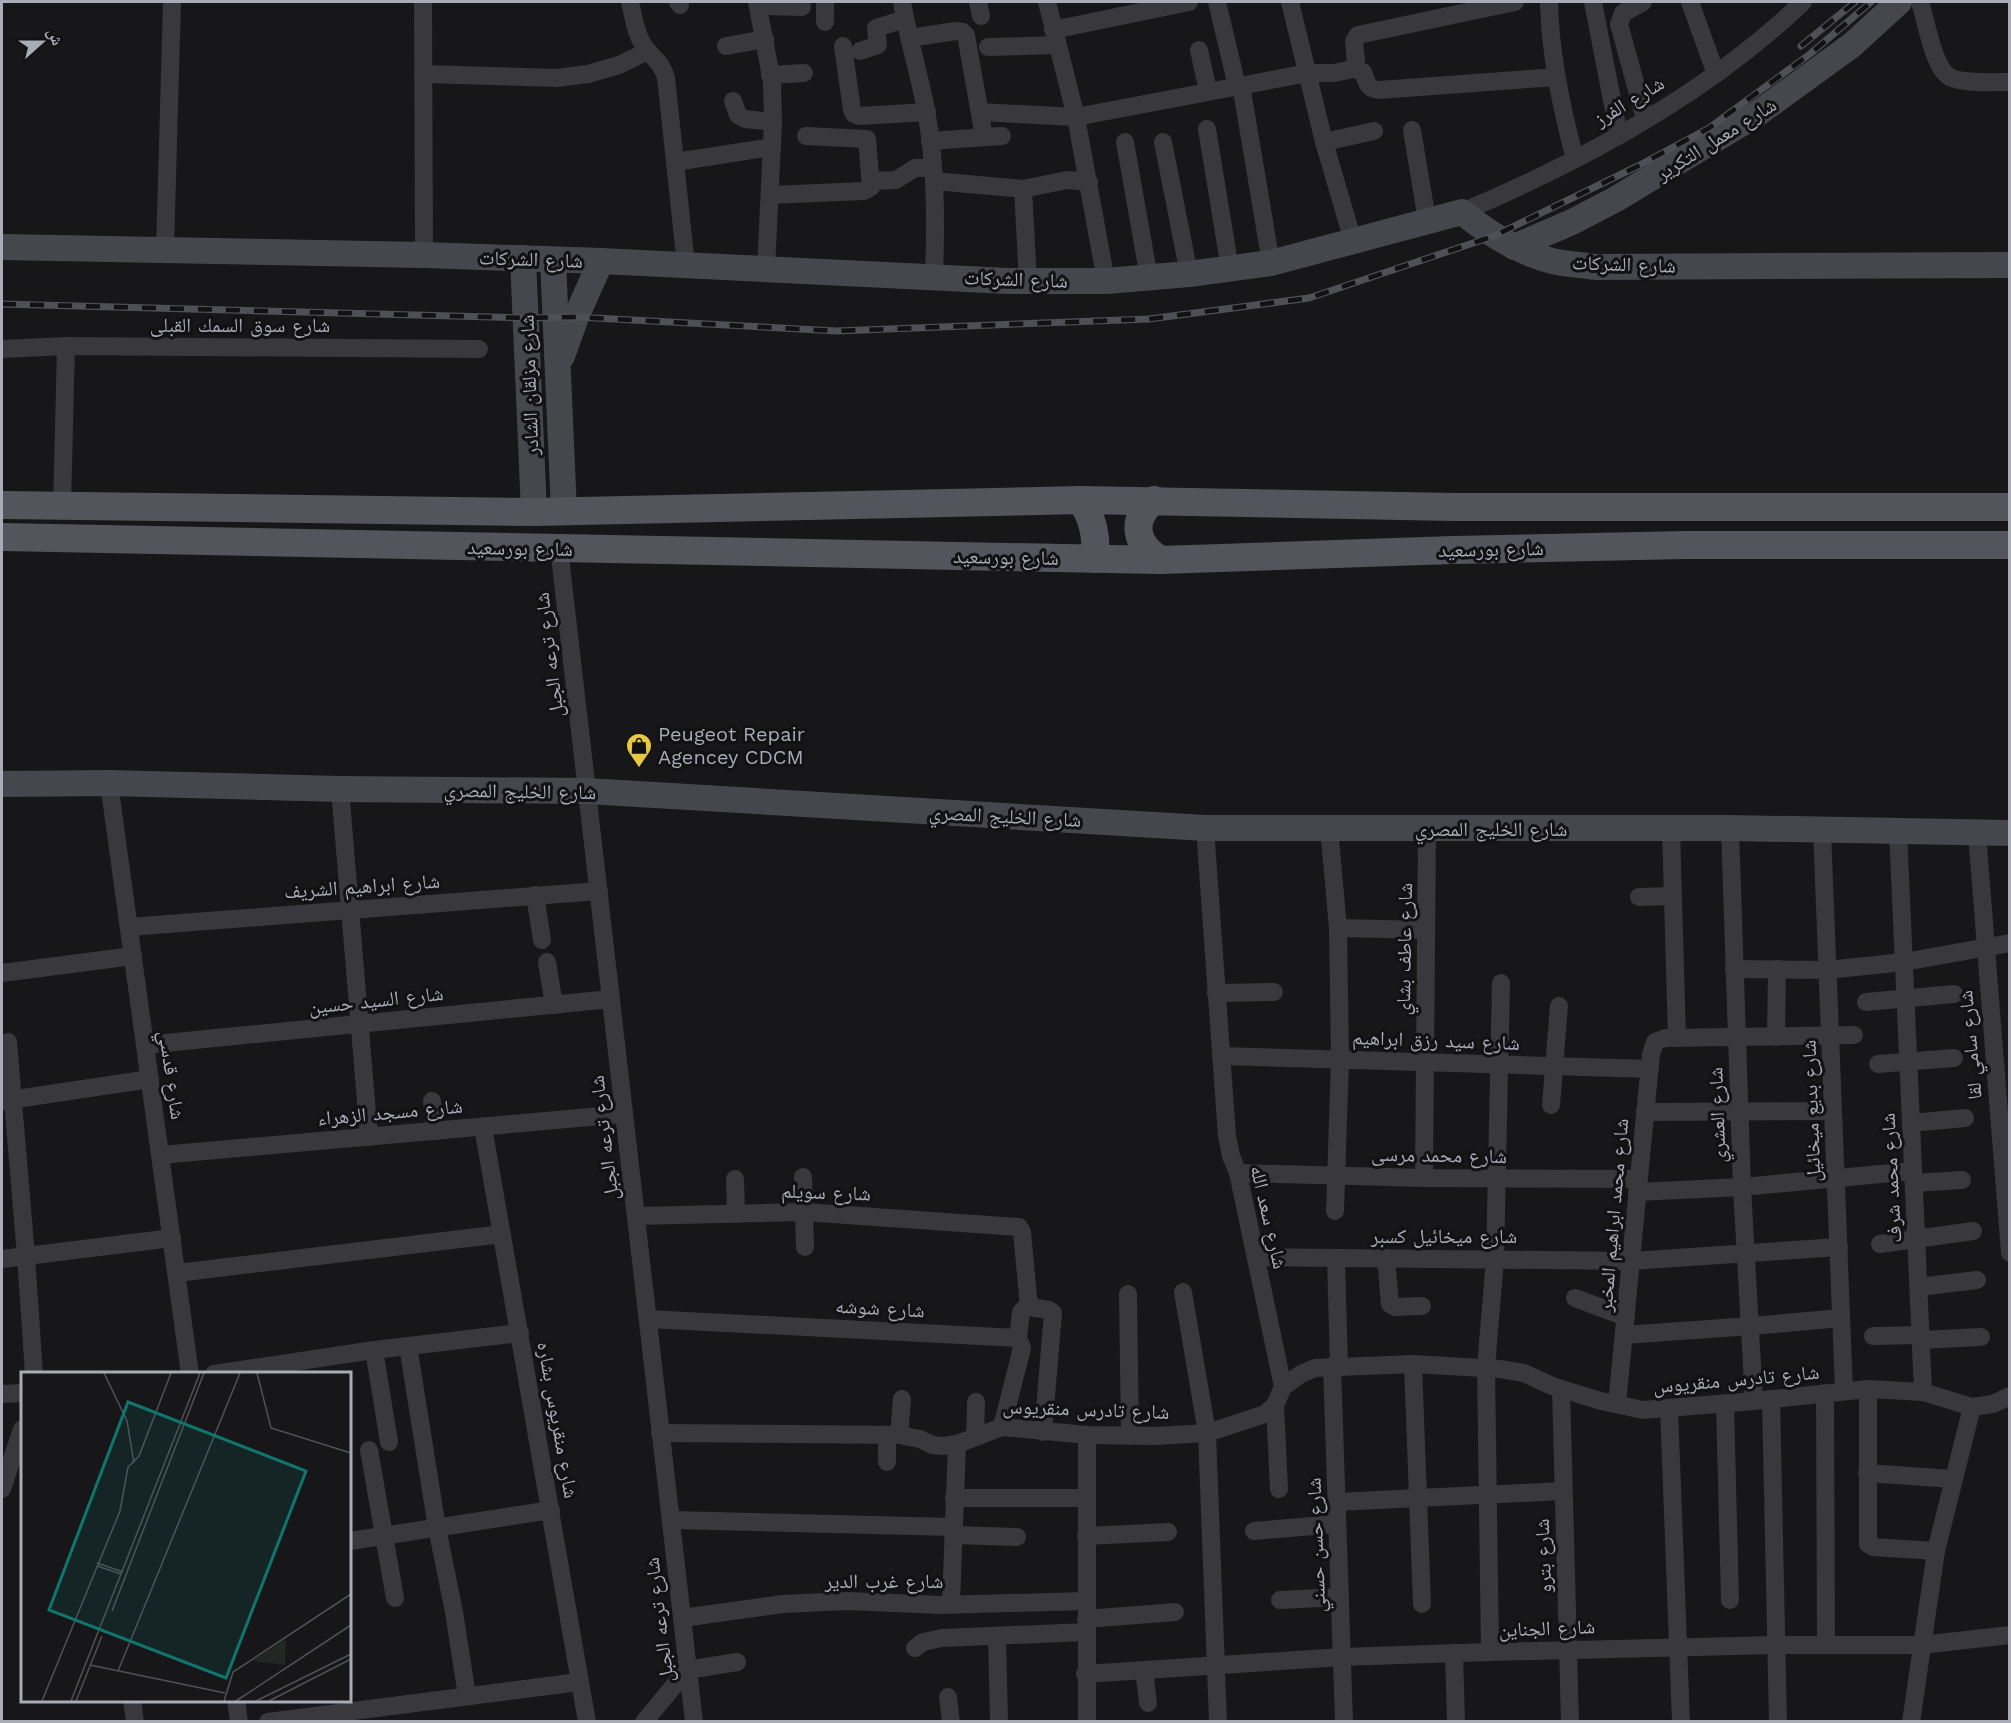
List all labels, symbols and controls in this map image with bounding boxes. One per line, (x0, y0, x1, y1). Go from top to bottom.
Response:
north arrow (12, 12, 72, 72)
text: ش (44, 25, 67, 48)
street label: شارع الفرز (1589, 71, 1669, 133)
street label: شارع معمل التكرير (1650, 92, 1781, 187)
street label: شارع الشركات (479, 245, 583, 274)
street label: شارع الشركات (1572, 250, 1676, 279)
street label: شارع الشركات (964, 265, 1068, 294)
street label: شارع سوق السمك القبلى (150, 313, 330, 338)
street label: شارع مزلقان الشادر (515, 314, 544, 457)
street label: شارع بورسعيد (467, 535, 573, 562)
street label: شارع بورسعيد (1438, 536, 1544, 563)
street label: شارع بورسعيد (953, 544, 1059, 571)
street label: شارع ترعه الجبل (529, 591, 570, 719)
place label: Peugeot Repair Agencey CDCM (658, 722, 805, 769)
shop icon: Peugeot Repair Agencey CDCM (624, 731, 654, 769)
street label: شارع الخليج المصري (443, 778, 597, 808)
street label: شارع الخليج المصري (928, 800, 1082, 836)
street label: شارع الخليج المصري (1415, 817, 1567, 845)
street label: شارع ابراهيم الشريف (283, 869, 441, 905)
street label: شارع عاطف بشاي (1391, 883, 1421, 1016)
street label: شارع السيد حسين (307, 981, 445, 1020)
street label: شارع سامي لقا (1953, 989, 1991, 1101)
street label: شارع سيد رزق ابراهيم (1352, 1025, 1520, 1057)
street label: شارع قدسي (150, 1029, 190, 1122)
street label: شارع بديع ميخائيل (1797, 1039, 1826, 1183)
street label: شارع العشري (1703, 1067, 1735, 1163)
street label: شارع ترعه الجبل (584, 1074, 625, 1202)
street label: شارع مسجد الزهراء (316, 1094, 464, 1131)
street label: شارع محمد شرف (1876, 1112, 1907, 1244)
street label: شارع محمد ابراهيم المخبر (1592, 1117, 1635, 1314)
street label: شارع محمد مرسى (1371, 1142, 1507, 1169)
street label: شارع سعد الله (1244, 1163, 1293, 1271)
street label: شارع سويلم (781, 1178, 871, 1208)
street label: شارع ميخائيل كسبر (1370, 1224, 1517, 1249)
street label: شارع شوشه (835, 1294, 925, 1323)
street label: شارع منقريوس بشاره (531, 1340, 584, 1500)
street label: شارع تادرس منقريوس (1652, 1360, 1820, 1399)
inset map (21, 1372, 351, 1702)
street label: شارع تادرس منقريوس (1002, 1394, 1170, 1425)
street label: شارع حسن حسني (1302, 1477, 1334, 1613)
street label: شارع بترو (1530, 1518, 1557, 1594)
street label: شارع ترعه الجبل (639, 1556, 680, 1684)
street label: شارع غرب الدير (824, 1569, 943, 1594)
street label: شارع الجناين (1498, 1614, 1596, 1643)

